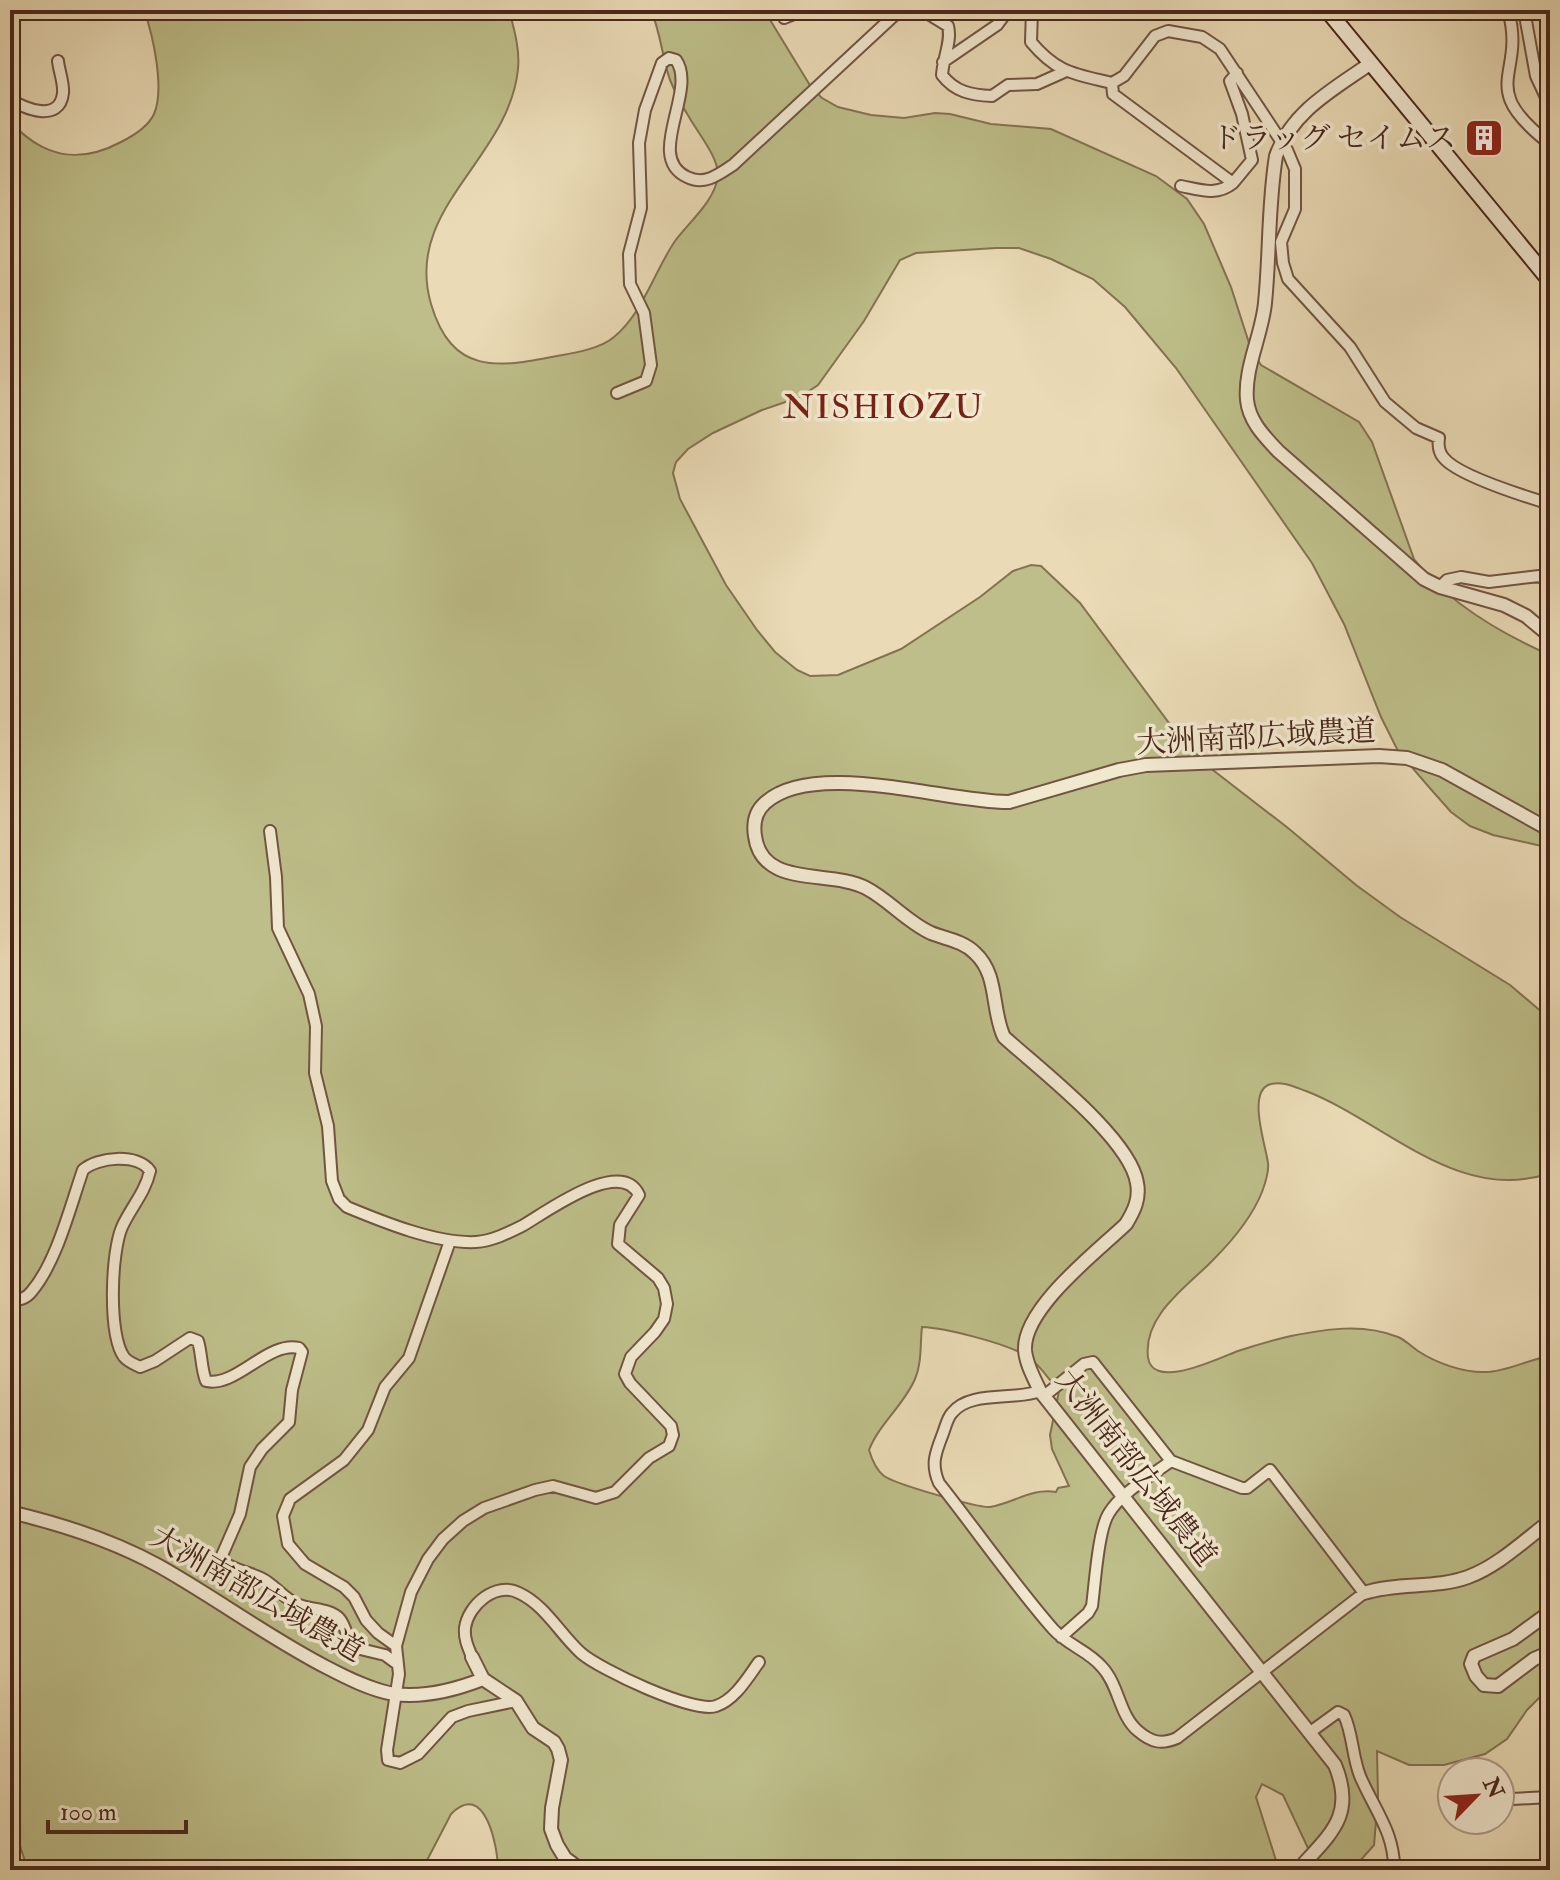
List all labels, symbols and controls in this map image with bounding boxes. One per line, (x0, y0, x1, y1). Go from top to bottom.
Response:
building icon: ドラッグ セイムス (1463, 117, 1505, 159)
place label: ドラッグ セイムス (1211, 120, 1456, 157)
district label: NISHIOZU (783, 386, 985, 429)
street label: 大洲南部広域農道 (1135, 712, 1377, 762)
street label: 大洲南部広域農道 (1048, 1362, 1224, 1574)
street label: 大洲南部広域農道 (144, 1518, 370, 1670)
north arrow (1436, 1756, 1516, 1836)
text: N (1476, 1772, 1510, 1803)
scale bar (48, 1784, 186, 1834)
text: 100 m (60, 1797, 117, 1828)

